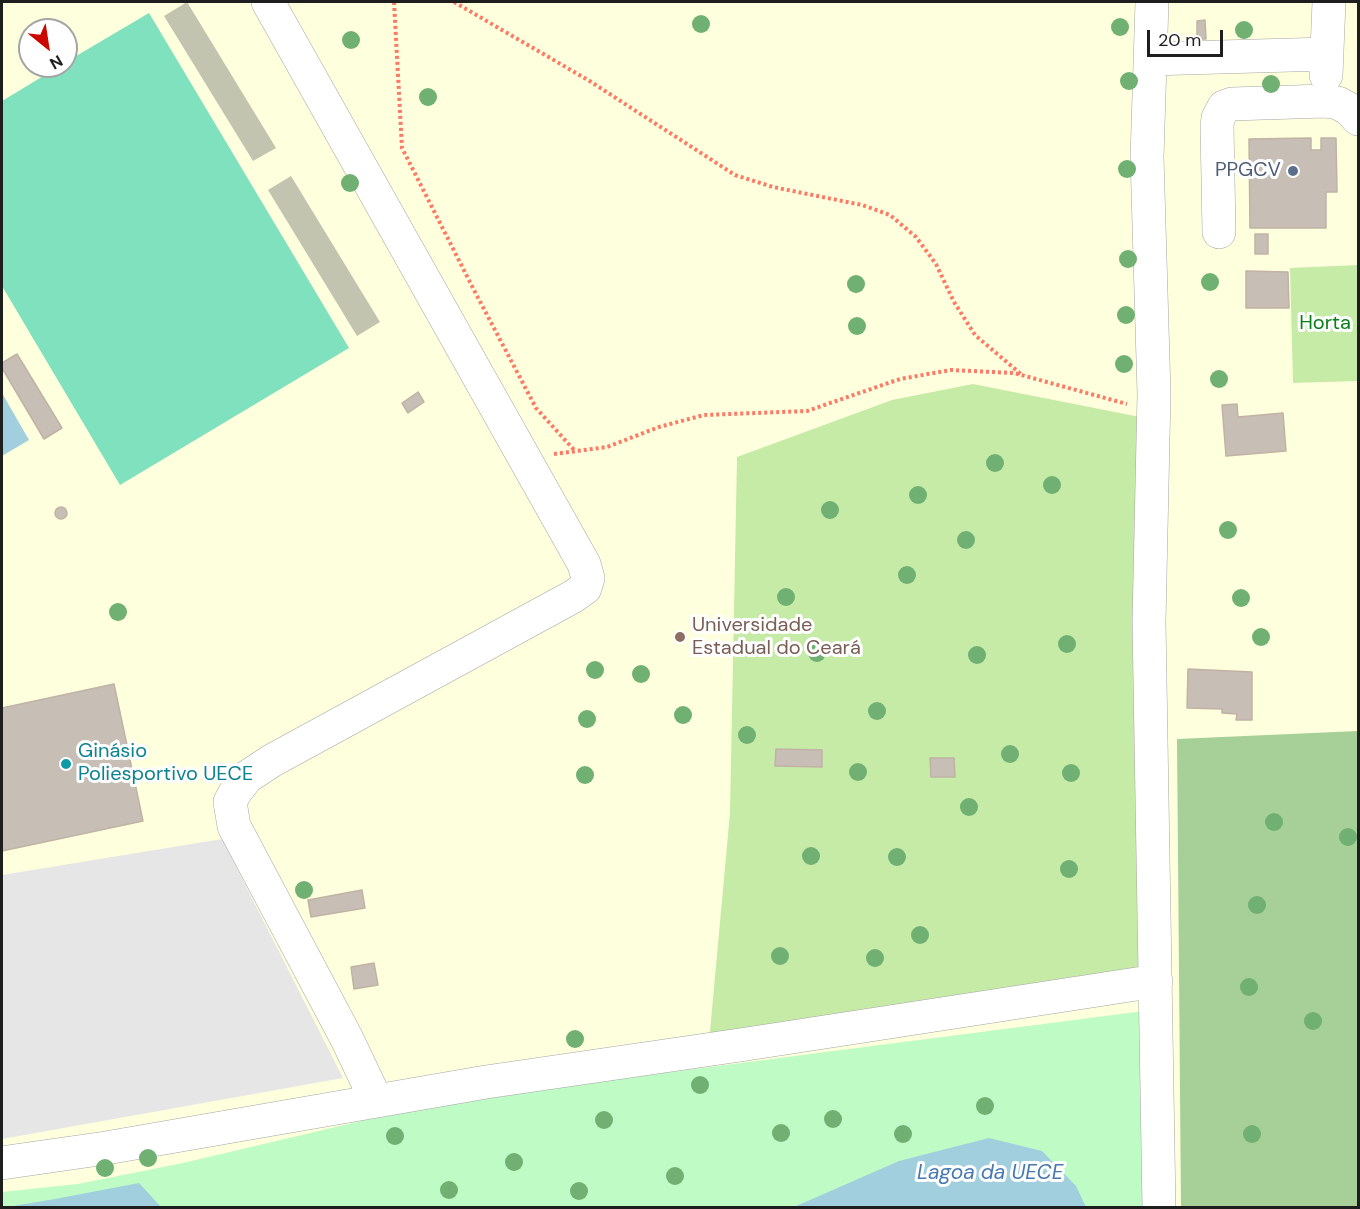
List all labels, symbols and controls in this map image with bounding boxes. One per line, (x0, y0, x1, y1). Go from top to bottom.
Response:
north arrow (18, 18, 78, 78)
scale bar (1150, 18, 1226, 56)
text: 20 m (1158, 28, 1201, 52)
text: N (46, 50, 67, 74)
place label: PPGCV (1215, 159, 1281, 183)
marker: PPGCV (1286, 164, 1300, 178)
park label: Horta (1299, 312, 1351, 336)
place label: Universidade Estadual do Ceará (692, 614, 861, 661)
marker: Universidade Estadual do Ceará (673, 630, 687, 644)
place label: Ginásio Poliesportivo UECE (78, 740, 253, 787)
marker: Ginásio Poliesportivo UECE (59, 757, 73, 771)
water label: Lagoa da UECE (917, 1160, 1063, 1186)

